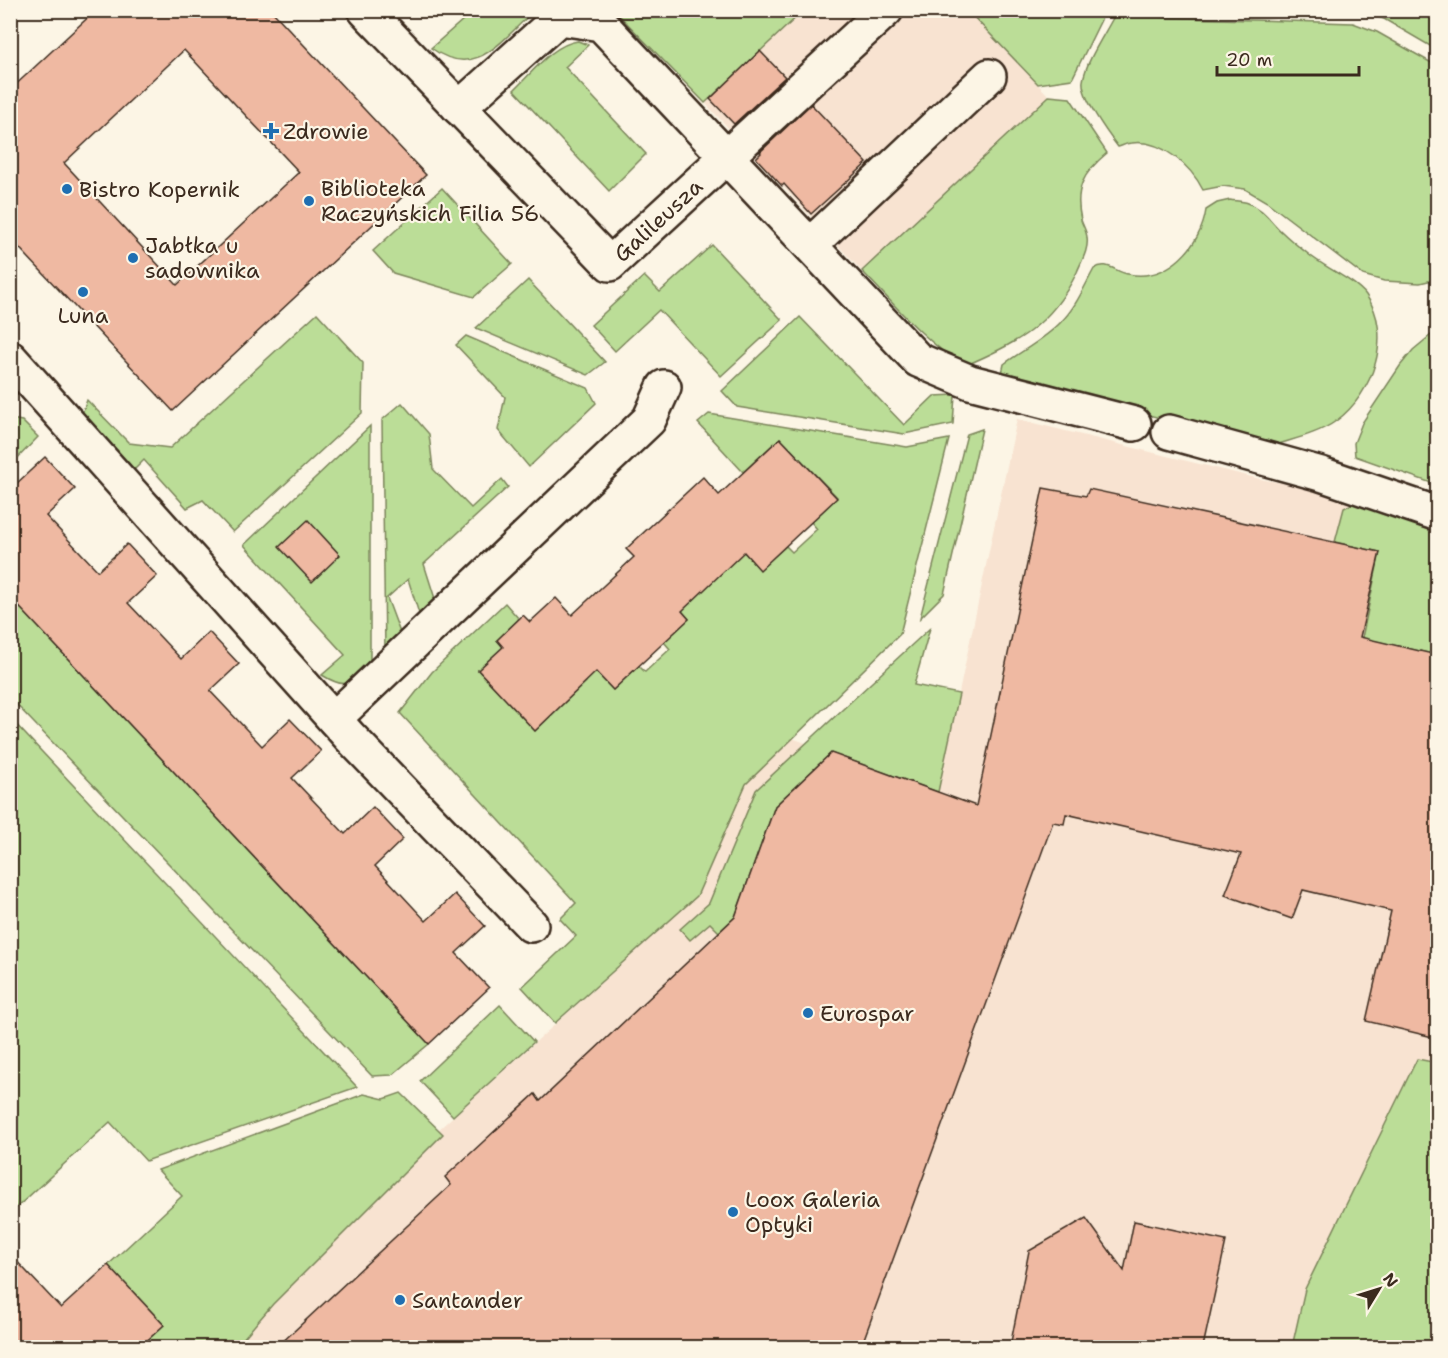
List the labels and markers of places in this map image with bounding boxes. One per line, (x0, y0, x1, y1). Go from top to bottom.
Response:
place label: Zdrowie (283, 117, 369, 146)
marker: Zdrowie (264, 124, 278, 138)
place label: Biblioteka Raczyńskich Filia 56 (321, 174, 539, 228)
place label: Bistro Kopernik (79, 175, 240, 204)
marker: Bistro Kopernik (60, 182, 74, 196)
marker: Biblioteka Raczyńskich Filia 56 (302, 194, 316, 208)
place label: Jabłka u sadownika (145, 231, 260, 285)
marker: Jabłka u sadownika (126, 251, 140, 265)
marker: Luna (76, 285, 90, 299)
place label: Luna (58, 301, 109, 330)
place label: Eurospar (820, 999, 914, 1028)
marker: Eurospar (801, 1006, 815, 1020)
place label: Loox Galeria Optyki (745, 1185, 880, 1239)
marker: Loox Galeria Optyki (726, 1205, 740, 1219)
place label: Santander (412, 1286, 523, 1315)
marker: Santander (393, 1293, 407, 1307)

